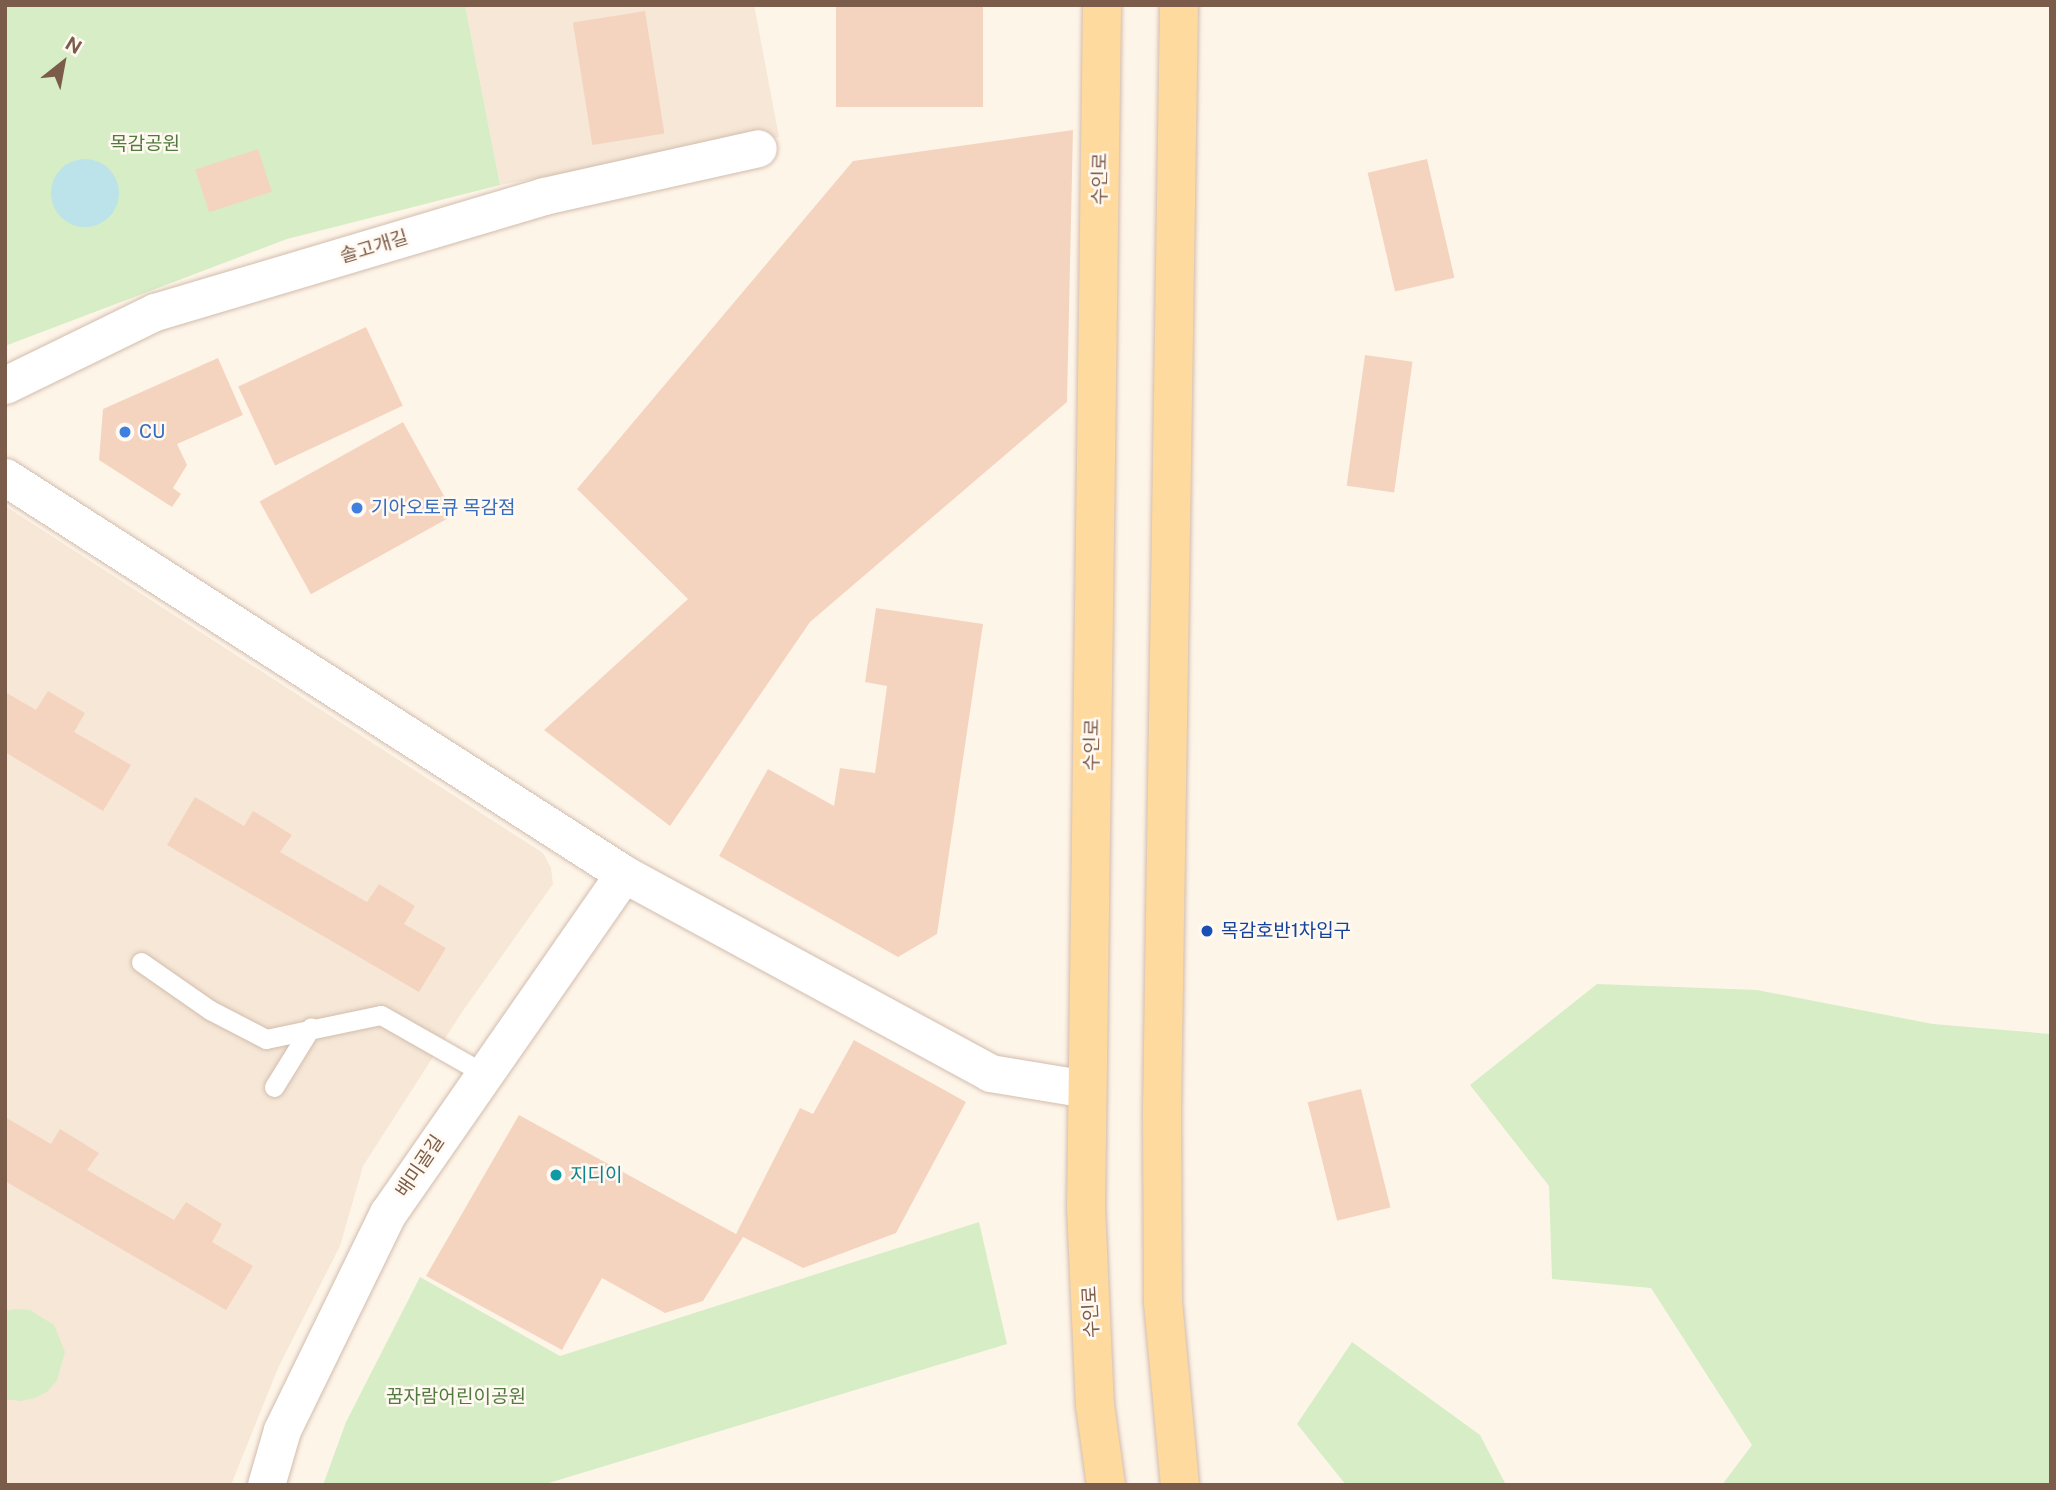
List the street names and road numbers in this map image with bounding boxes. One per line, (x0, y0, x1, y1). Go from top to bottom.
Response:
street label: 수인로 (1088, 153, 1112, 205)
street label: 솔고개길 (337, 226, 411, 268)
street label: 수인로 (1080, 719, 1104, 771)
street label: 배미골길 (391, 1131, 449, 1201)
street label: 수인로 (1078, 1285, 1104, 1339)

